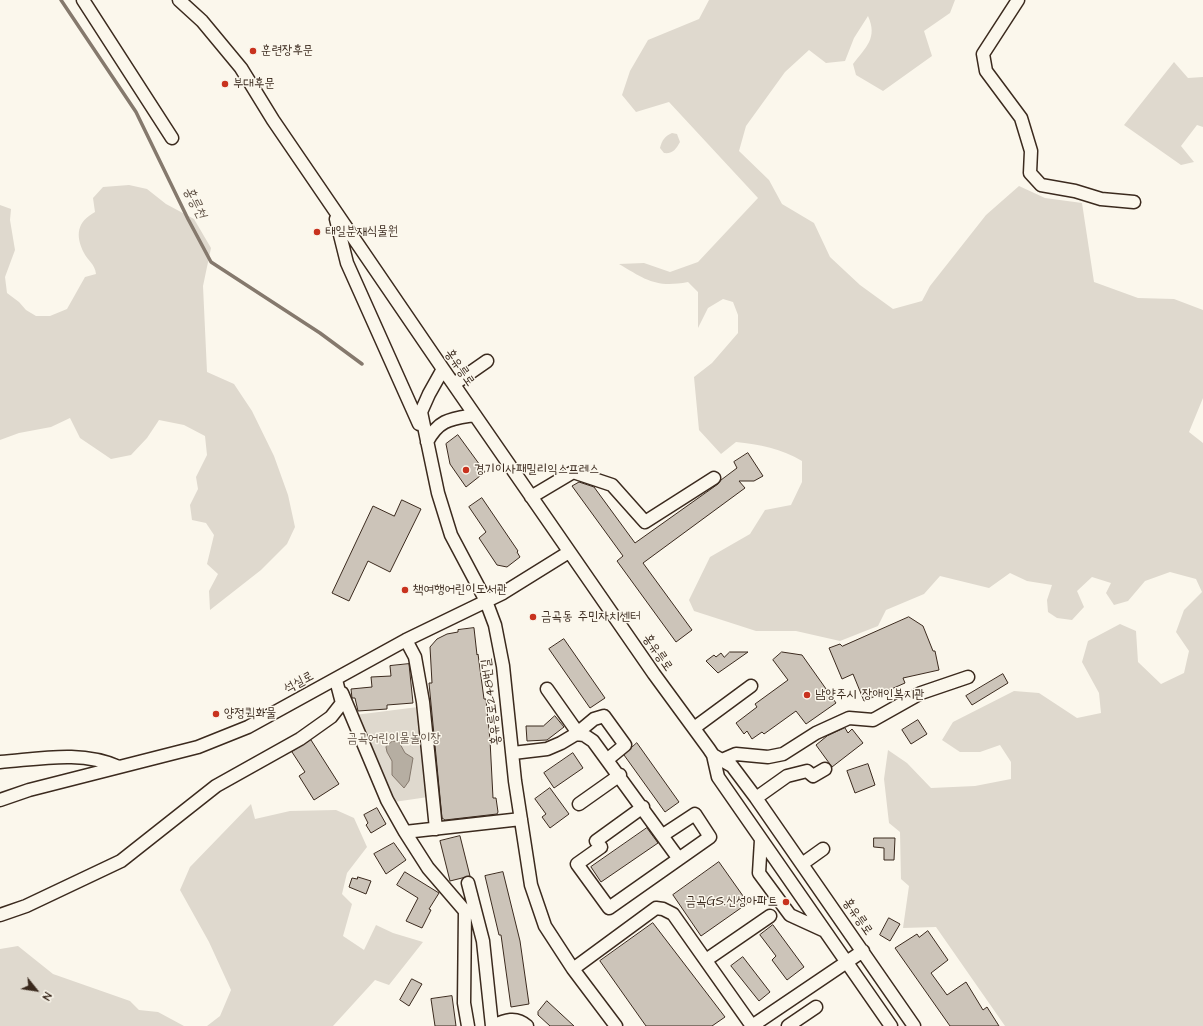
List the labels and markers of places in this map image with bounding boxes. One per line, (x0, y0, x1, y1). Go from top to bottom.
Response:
place label: 훈련장후문 (261, 43, 313, 59)
marker: 훈련장후문 (248, 46, 258, 56)
place label: 부대후문 (233, 76, 275, 92)
marker: 부대후문 (220, 79, 230, 89)
place label: 태일분재식물원 (325, 224, 398, 240)
marker: 태일분재식물원 (312, 227, 322, 237)
place label: 경기이사패밀리익스프레스 (474, 462, 600, 478)
marker: 경기이사패밀리익스프레스 (461, 465, 471, 475)
place label: 책여행어린이도서관 (413, 582, 507, 598)
marker: 책여행어린이도서관 (400, 585, 410, 595)
place label: 금곡동 주민자치센터 (541, 609, 640, 625)
marker: 금곡동 주민자치센터 (528, 612, 538, 622)
place label: 남양주시 장애인복지관 (815, 687, 925, 703)
marker: 남양주시 장애인복지관 (802, 690, 812, 700)
place label: 양정퀵화물 (224, 706, 276, 722)
marker: 양정퀵화물 (211, 709, 221, 719)
place label: 금곡GS.신성아파트 (686, 894, 778, 910)
marker: 금곡GS.신성아파트 (781, 897, 791, 907)

